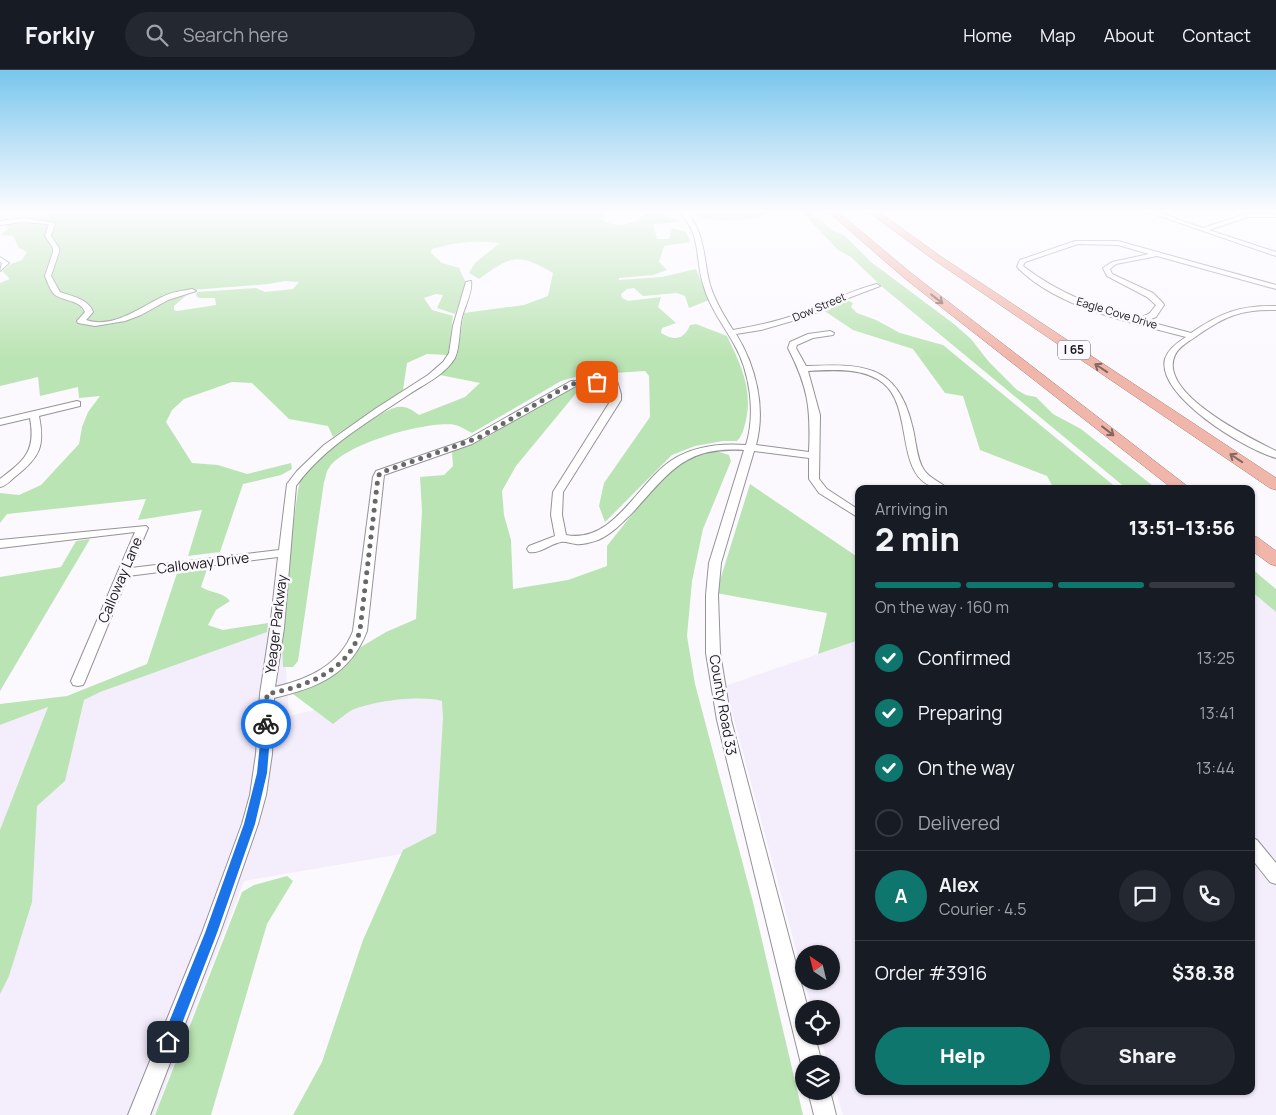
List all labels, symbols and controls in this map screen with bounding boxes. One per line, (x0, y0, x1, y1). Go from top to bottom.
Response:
search box (125, 12, 475, 57)
text: Forkly (25, 18, 95, 51)
icon: search (143, 21, 171, 49)
text: Search here (183, 22, 288, 48)
text: Home (963, 23, 1012, 47)
text: Map (1040, 23, 1076, 47)
text: About (1104, 23, 1154, 47)
text: Contact (1182, 23, 1251, 47)
street label: Dow Street (790, 289, 848, 325)
street label: Eagle Cove Drive (1075, 293, 1160, 332)
one-way arrow (931, 294, 944, 305)
road number: I 65 (1058, 340, 1090, 360)
pin (576, 361, 618, 403)
one-way arrow (1094, 362, 1108, 372)
icon: bag (583, 368, 611, 396)
one-way arrow (1101, 425, 1114, 436)
one-way arrow (1229, 453, 1243, 463)
text: Arriving in (875, 498, 948, 520)
text: 13:51–13:56 (1129, 515, 1235, 541)
text: 2 min (875, 517, 960, 561)
street label: Calloway Lane (93, 534, 146, 626)
street label: Calloway Drive (156, 547, 250, 578)
street label: Yeager Parkway (260, 573, 291, 675)
text: On the way · 160 m (875, 596, 1009, 618)
icon: check (875, 644, 903, 672)
text: Confirmed (918, 645, 1011, 671)
text: 13:25 (1197, 647, 1235, 669)
street label: County Road 33 (705, 653, 742, 757)
courier (241, 699, 291, 749)
icon: check (875, 699, 903, 727)
text: Preparing (918, 700, 1003, 726)
text: 13:41 (1199, 702, 1235, 724)
icon: bike (252, 710, 280, 738)
icon: check (875, 754, 903, 782)
text: On the way (918, 755, 1015, 781)
text: 13:44 (1196, 757, 1235, 779)
text: Delivered (918, 810, 1000, 836)
button: chat (1119, 870, 1171, 922)
button: phone (1183, 870, 1235, 922)
text: Alex (939, 872, 979, 898)
text: A (895, 883, 907, 909)
text: Courier · 4.5 (939, 898, 1026, 920)
north arrow (795, 945, 840, 990)
map controls (795, 945, 840, 1100)
text: Order #3916 (875, 960, 987, 986)
text: $38.38 (1172, 960, 1235, 986)
button: locate (795, 1000, 840, 1045)
pin (147, 1021, 189, 1063)
button: Help (875, 1027, 1050, 1085)
button: Share (1060, 1027, 1235, 1085)
icon: home (154, 1028, 182, 1056)
button: layers (795, 1055, 840, 1100)

